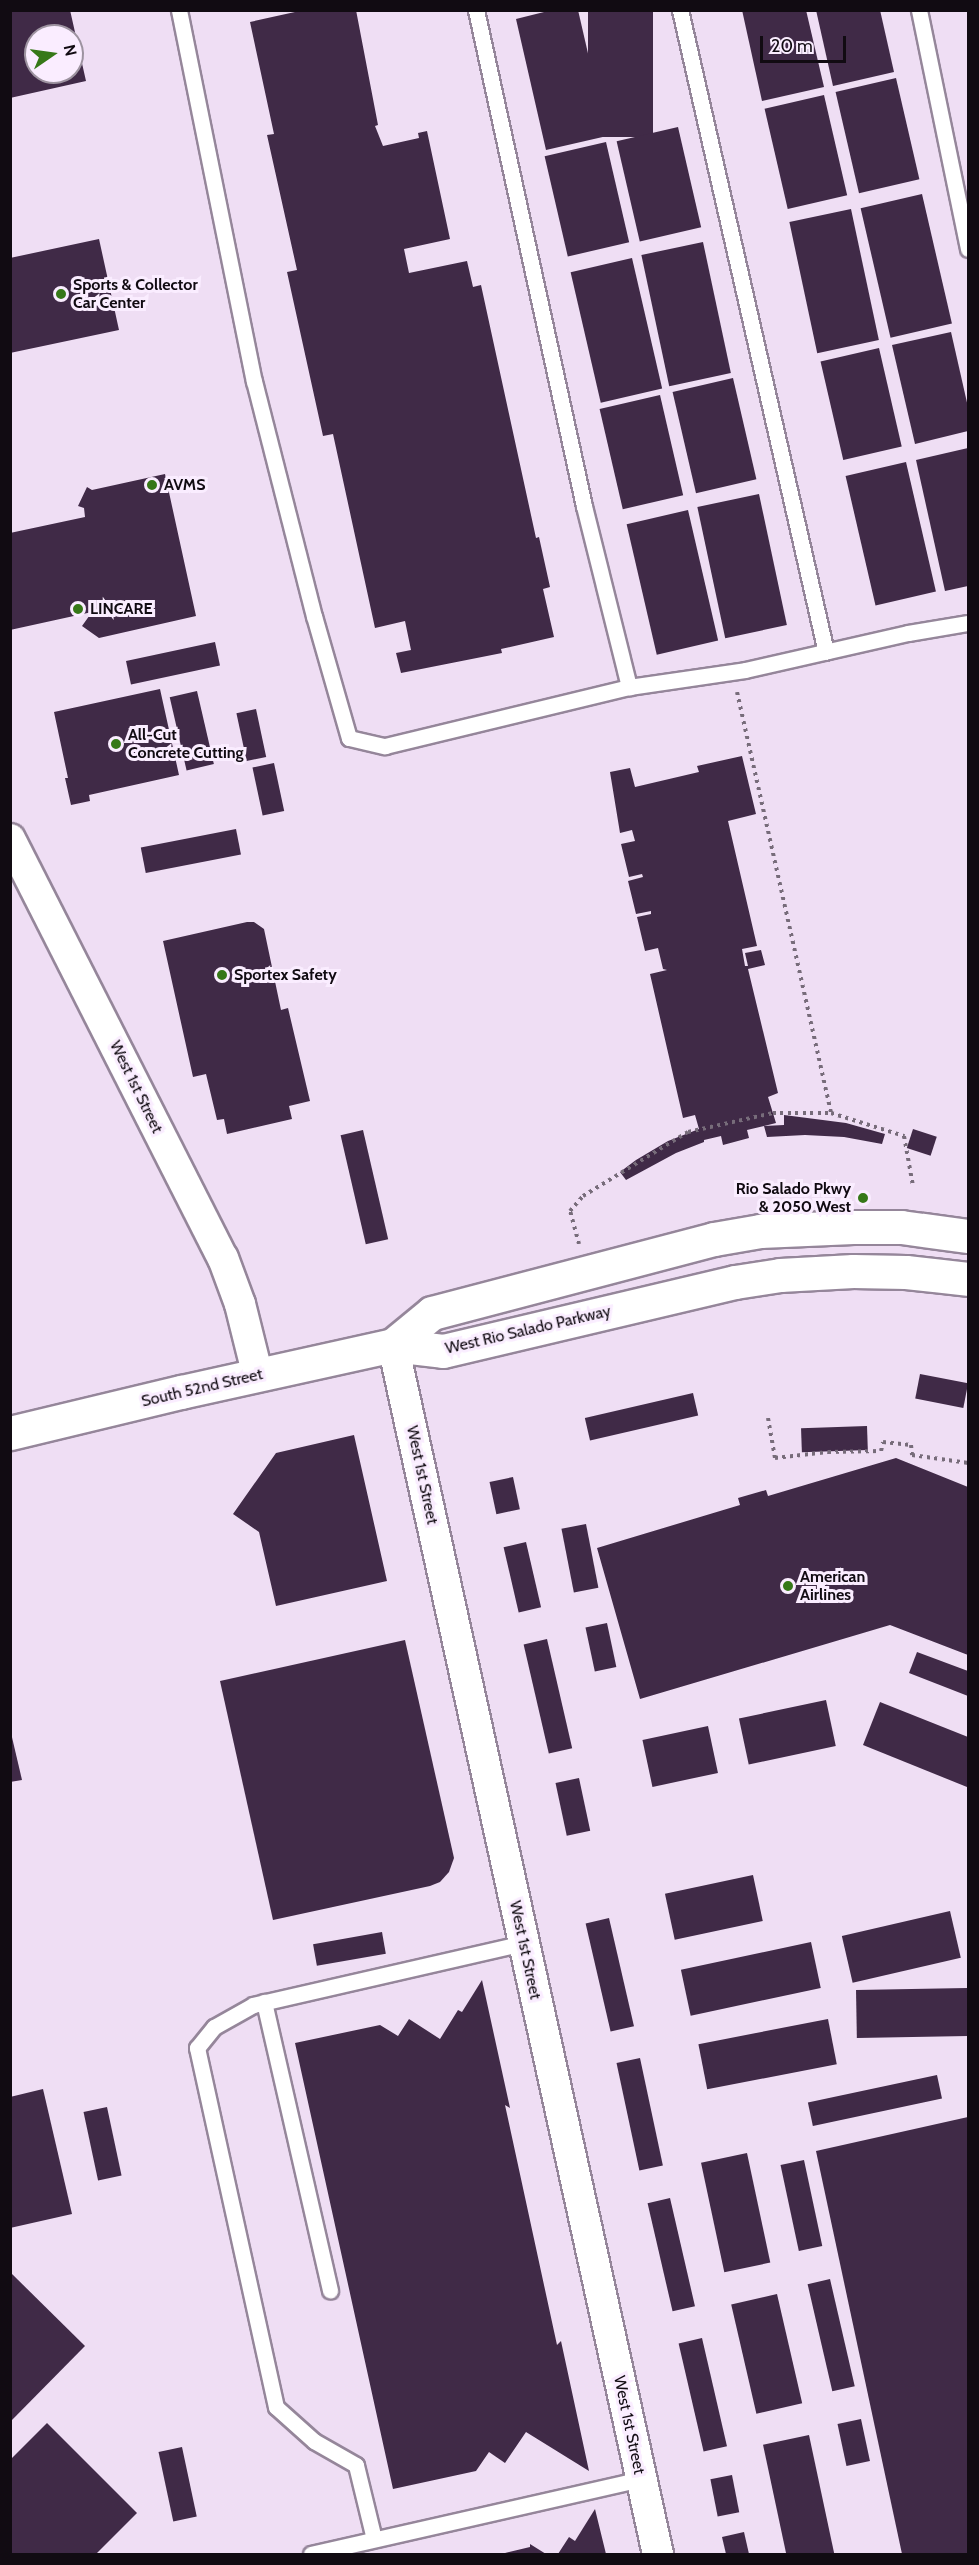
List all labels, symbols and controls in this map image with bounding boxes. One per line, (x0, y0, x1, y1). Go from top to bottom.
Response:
north arrow (24, 24, 84, 84)
scale bar (763, 24, 848, 62)
text: 20 m (771, 35, 813, 57)
text: N (60, 43, 81, 58)
place label: Sports & Collector Car Center (73, 275, 198, 313)
marker: Sports & Collector Car Center (54, 287, 68, 301)
place label: AVMS (164, 475, 205, 495)
marker: AVMS (145, 478, 159, 492)
place label: LINCARE (90, 599, 153, 619)
marker: LINCARE (71, 602, 85, 616)
place label: All-Cut Concrete Cutting (128, 725, 244, 763)
marker: All-Cut Concrete Cutting (109, 737, 123, 751)
place label: Sportex Safety (234, 965, 337, 985)
marker: Sportex Safety (215, 968, 229, 982)
street label: West 1st Street (105, 1038, 167, 1136)
place label: Rio Salado Pkwy & 2050 West (736, 1179, 851, 1217)
marker: Rio Salado Pkwy & 2050 West (856, 1191, 870, 1205)
street label: West Rio Salado Parkway (443, 1302, 613, 1358)
street label: South 52nd Street (140, 1365, 264, 1411)
street label: West 1st Street (402, 1424, 442, 1526)
place label: American Airlines (800, 1567, 865, 1605)
marker: American Airlines (781, 1579, 795, 1593)
street label: West 1st Street (505, 1899, 545, 2001)
street label: West 1st Street (609, 2374, 649, 2476)

